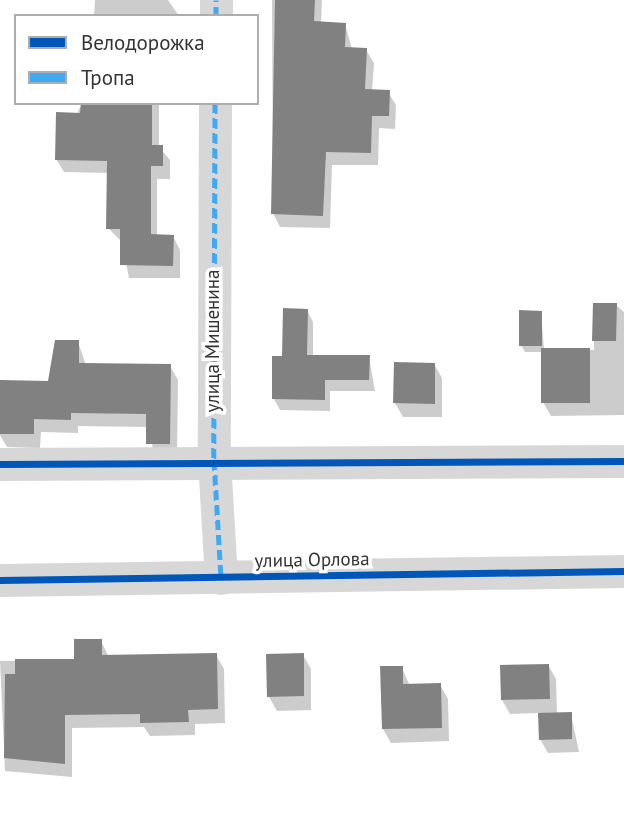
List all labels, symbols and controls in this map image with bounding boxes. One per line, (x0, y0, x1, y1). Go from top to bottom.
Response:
legend (14, 14, 259, 105)
text: Велодорожка (81, 29, 205, 56)
text: Тропа (81, 64, 135, 91)
street label: улица Мишенина (202, 270, 224, 412)
street label: улица Орлова (254, 548, 370, 572)

